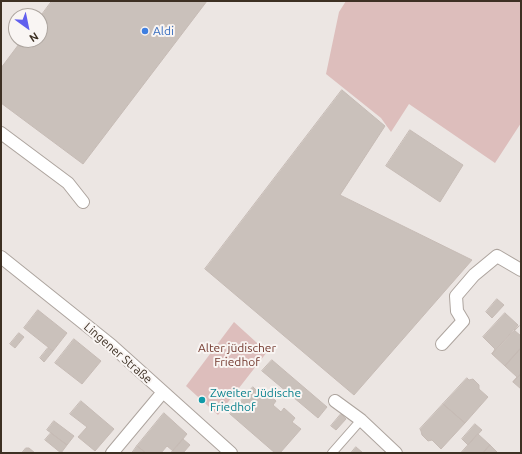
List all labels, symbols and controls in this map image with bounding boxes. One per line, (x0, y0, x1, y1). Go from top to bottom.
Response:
north arrow (8, 8, 48, 48)
place label: Aldi (153, 24, 174, 38)
marker: Aldi (140, 26, 150, 36)
text: N (27, 30, 41, 44)
street label: Lingener Straße (81, 319, 155, 387)
park label: Alter jüdischer Friedhof (198, 341, 276, 369)
place label: Zweiter Jüdische Friedhof (210, 386, 301, 414)
marker: Zweiter Jüdische Friedhof (197, 395, 207, 405)

